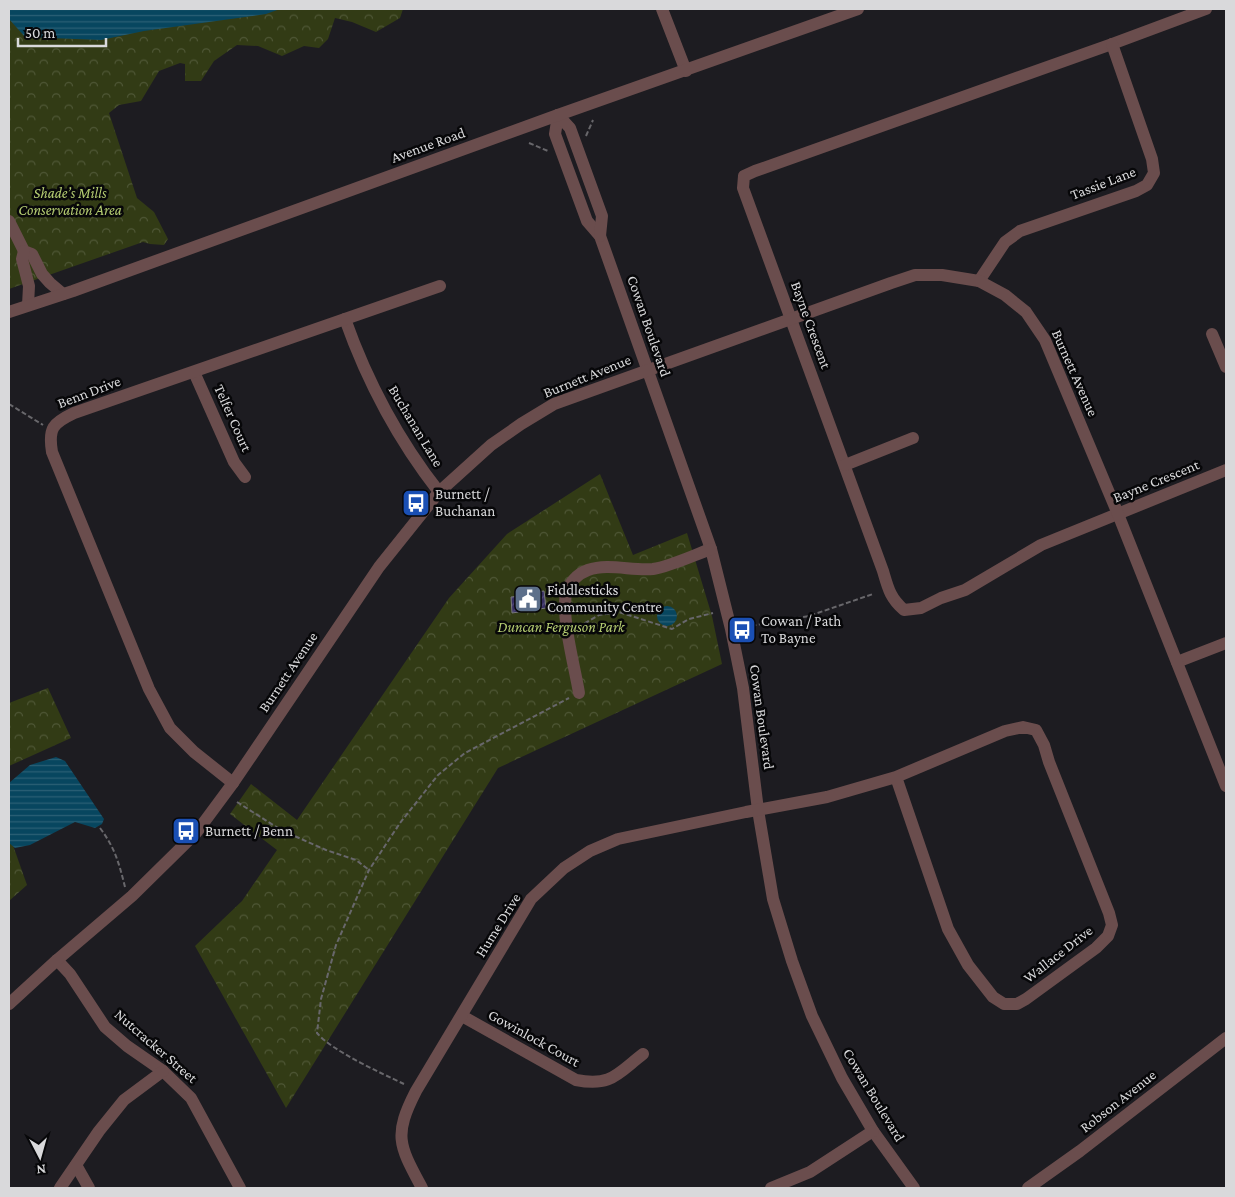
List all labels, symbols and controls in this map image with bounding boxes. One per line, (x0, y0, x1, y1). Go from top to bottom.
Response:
scale bar (18, 15, 105, 47)
text: 50 m (25, 25, 55, 41)
street label: Avenue Road (389, 124, 467, 166)
street label: Tassie Lane (1068, 163, 1138, 203)
park label: Shade’s Mills Conservation Area (18, 185, 122, 218)
street label: Cowan Boulevard (624, 273, 674, 379)
street label: Bayne Crescent (787, 279, 835, 372)
street label: Burnett Avenue (1049, 327, 1101, 419)
street label: Burnett Avenue (541, 351, 634, 401)
street label: Benn Drive (55, 372, 123, 411)
street label: Telfer Court (211, 382, 255, 455)
street label: Buchanan Lane (385, 382, 447, 470)
street label: Bayne Crescent (1111, 456, 1203, 507)
place label: Burnett / Buchanan (435, 486, 495, 519)
bus stop icon: Burnett / Buchanan (401, 488, 431, 518)
place label: Fiddlesticks Community Centre (547, 582, 662, 616)
public building icon: Fiddlesticks Community Centre (513, 584, 543, 614)
place label: Cowan / Path To Bayne (761, 613, 841, 647)
bus stop icon: Cowan / Path To Bayne (727, 615, 757, 645)
park label: Duncan Ferguson Park (497, 619, 626, 636)
street label: Burnett Avenue (255, 629, 321, 715)
street label: Cowan Boulevard (747, 664, 777, 771)
bus stop icon: Burnett / Benn (171, 816, 201, 846)
place label: Burnett / Benn (205, 823, 293, 839)
street label: Hume Drive (472, 890, 524, 960)
street label: Wallace Drive (1020, 922, 1096, 986)
street label: Nutcracker Street (112, 1006, 201, 1087)
street label: Gowinlock Court (486, 1006, 583, 1070)
street label: Cowan Boulevard (840, 1046, 908, 1144)
street label: Robson Avenue (1077, 1066, 1159, 1136)
north arrow (15, 1132, 65, 1182)
text: N (35, 1161, 47, 1178)

